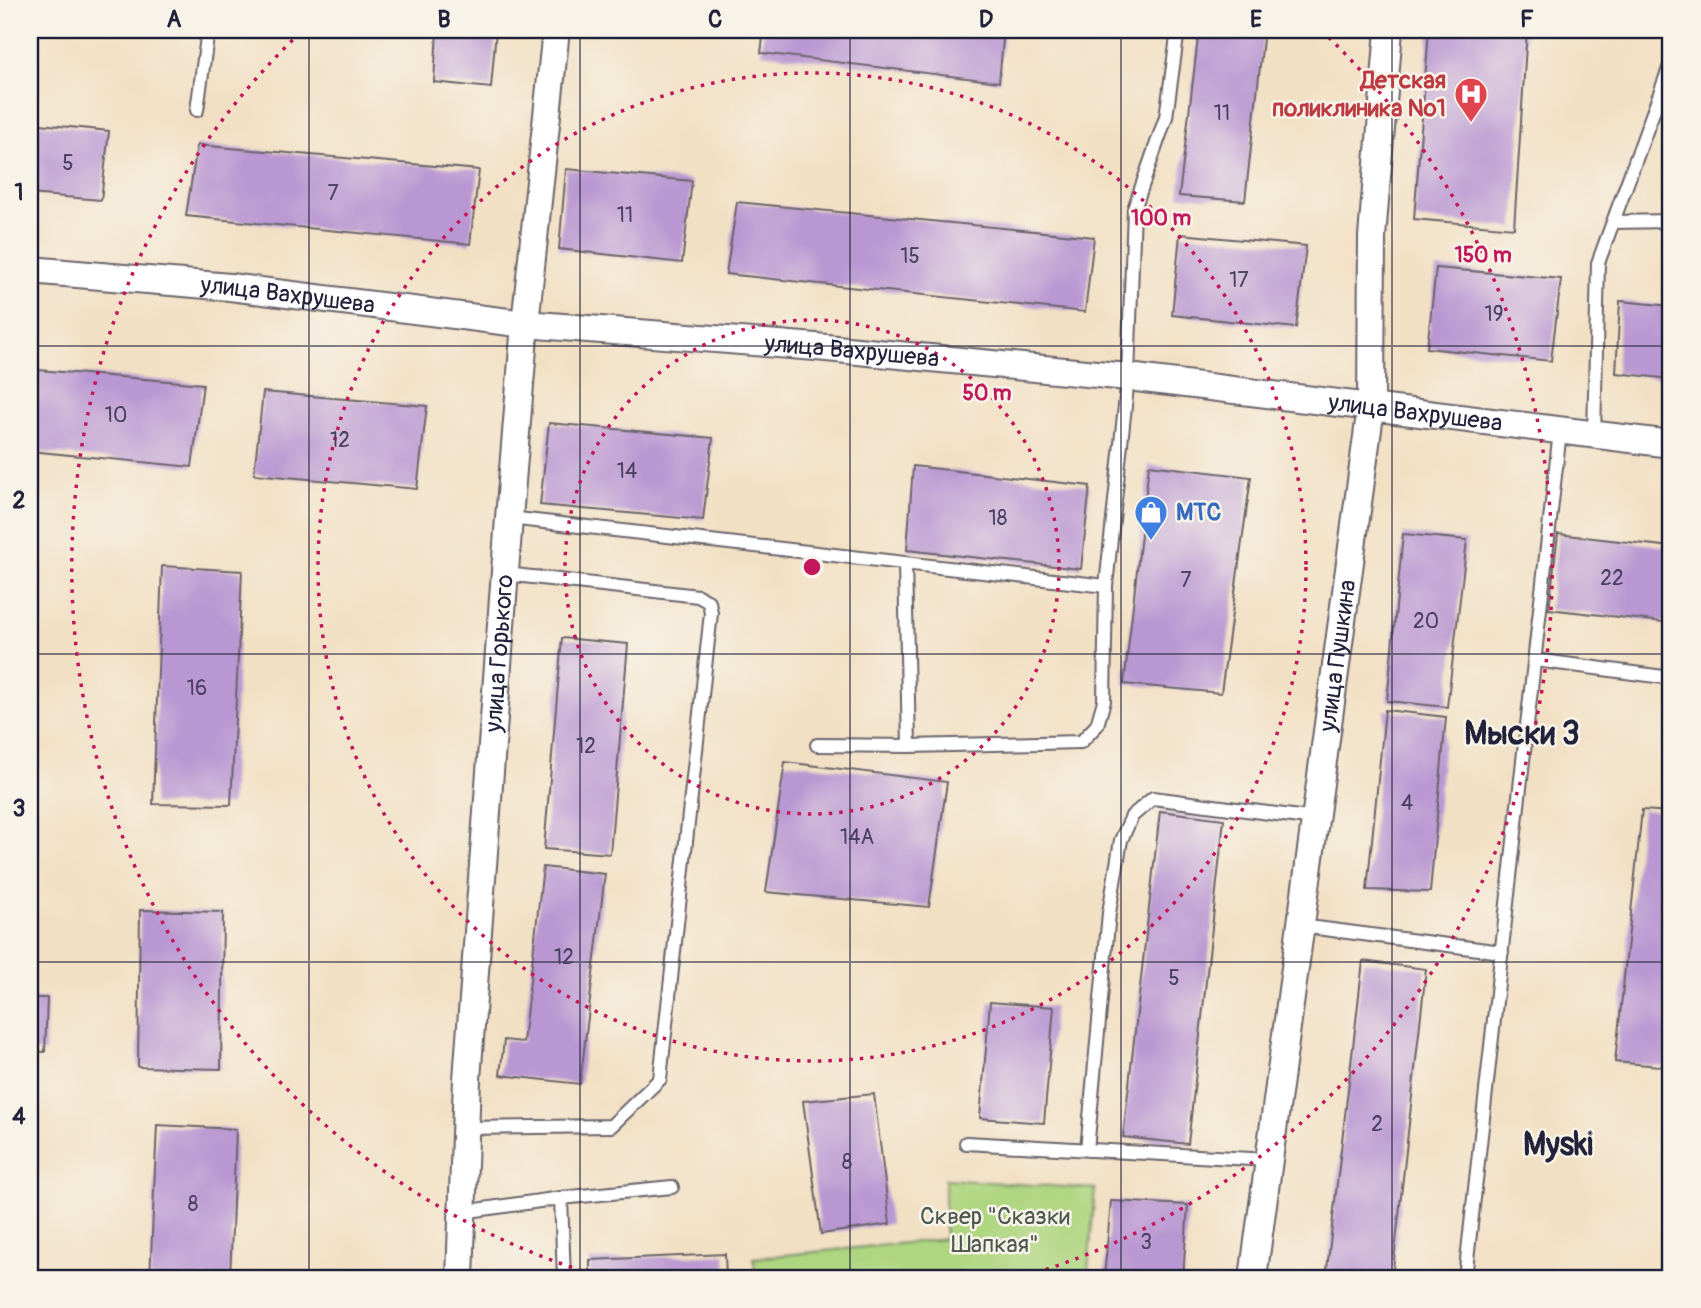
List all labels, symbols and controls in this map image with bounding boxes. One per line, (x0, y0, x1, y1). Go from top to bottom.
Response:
text: A (167, 5, 182, 34)
text: B (437, 5, 451, 34)
text: C (708, 5, 722, 34)
text: D (979, 5, 993, 34)
text: E (1250, 5, 1262, 34)
text: F (1520, 5, 1534, 34)
place label: Детская поликлиника №1 (1272, 66, 1446, 123)
hospital icon: Детская поликлиника №1 (1452, 75, 1490, 124)
house number: 11 (1214, 100, 1230, 127)
house number: 5 (62, 150, 74, 177)
text: 1 (15, 178, 24, 207)
house number: 7 (327, 180, 339, 207)
house number: 11 (617, 202, 633, 229)
text: 100 m (1131, 205, 1191, 232)
text: 150 m (1454, 242, 1512, 269)
house number: 15 (900, 243, 920, 270)
house number: 17 (1229, 267, 1249, 294)
street label: улица Вахрушева (199, 270, 376, 320)
house number: 19 (1484, 301, 1504, 328)
street label: улица Вахрушева (762, 329, 940, 374)
text: 50 m (963, 380, 1012, 407)
street label: улица Вахрушева (1326, 388, 1504, 438)
house number: 10 (105, 402, 127, 429)
house number: 12 (330, 427, 350, 454)
house number: 14 (617, 458, 637, 485)
text: 2 (13, 486, 26, 515)
shop icon: МТС (1132, 493, 1170, 542)
place label: МТС (1176, 498, 1222, 527)
house number: 18 (989, 505, 1007, 532)
centre of rings (800, 555, 824, 579)
house number: 22 (1600, 565, 1624, 592)
house number: 7 (1180, 567, 1192, 594)
street label: улица Горького (479, 573, 520, 734)
street label: улица Пушкина (1313, 578, 1362, 734)
house number: 20 (1413, 608, 1439, 635)
house number: 16 (187, 675, 207, 702)
district label: Мыски 3 (1464, 714, 1580, 754)
house number: 12 (576, 733, 596, 760)
house number: 4 (1401, 790, 1413, 817)
text: 3 (13, 794, 25, 823)
house number: 14А (840, 824, 874, 851)
house number: 12 (554, 944, 574, 971)
house number: 5 (1168, 965, 1180, 992)
text: 4 (12, 1102, 26, 1131)
house number: 2 (1371, 1111, 1383, 1138)
district label: Myski (1523, 1125, 1593, 1165)
house number: 8 (842, 1149, 852, 1176)
house number: 8 (188, 1191, 198, 1218)
park label: Сквер "Сказки Шапкая" (920, 1202, 1070, 1259)
house number: 3 (1140, 1229, 1152, 1256)

